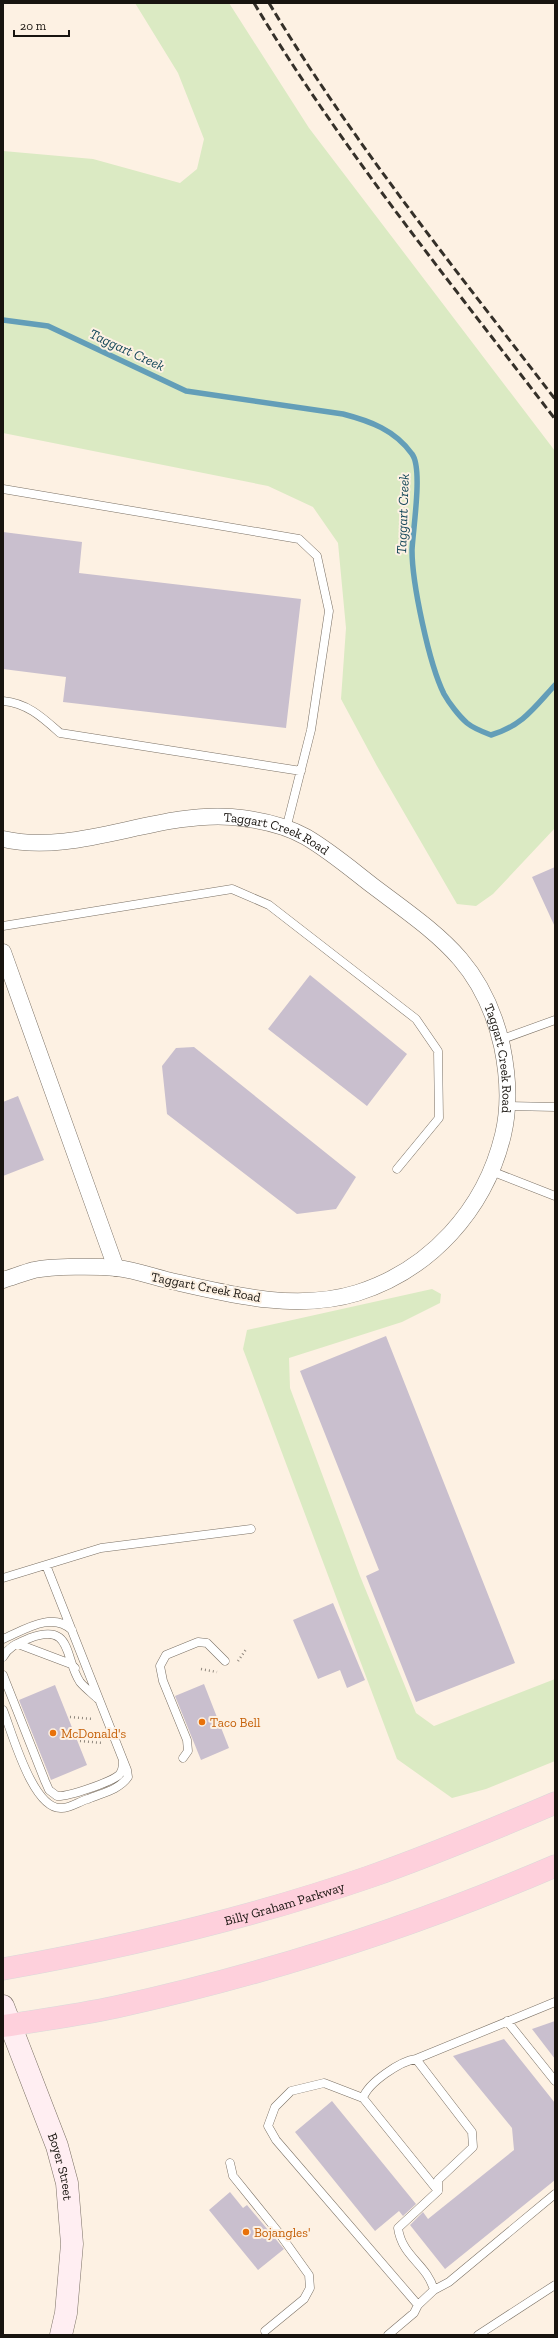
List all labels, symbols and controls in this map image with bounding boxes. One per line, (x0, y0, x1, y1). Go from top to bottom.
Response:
scale bar (14, 12, 69, 38)
text: 20 m (20, 19, 47, 33)
water label: Taggart Creek (87, 325, 167, 375)
water label: Taggart Creek (393, 473, 413, 555)
street label: Taggart Creek Road (223, 809, 332, 857)
street label: Taggart Creek Road (482, 1001, 515, 1114)
street label: Taggart Creek Road (150, 1269, 262, 1305)
place label: Taco Bell (210, 1715, 261, 1730)
marker: Taco Bell (197, 1717, 207, 1727)
place label: McDonald's (61, 1726, 127, 1741)
marker: McDonald's (48, 1728, 58, 1738)
street label: Billy Graham Parkway (223, 1878, 347, 1928)
street label: Boyer Street (45, 2130, 76, 2201)
place label: Bojangles' (254, 2225, 310, 2241)
marker: Bojangles' (241, 2227, 251, 2237)

